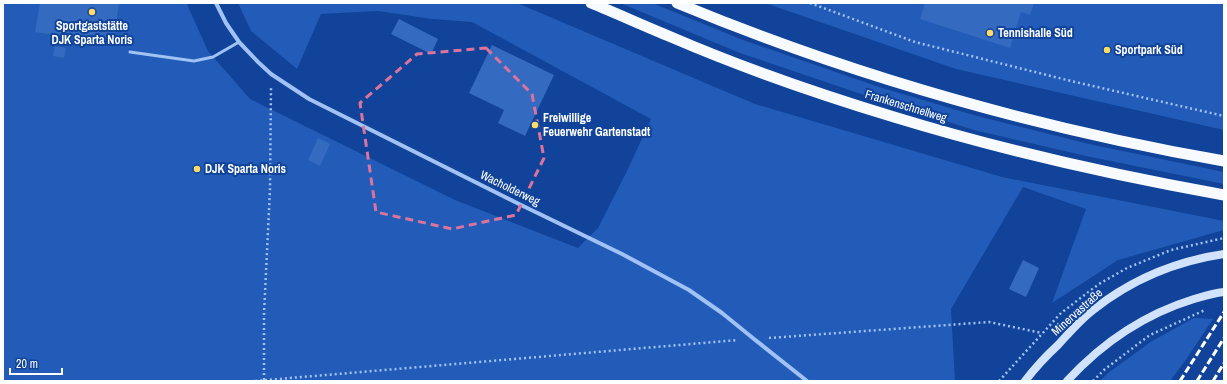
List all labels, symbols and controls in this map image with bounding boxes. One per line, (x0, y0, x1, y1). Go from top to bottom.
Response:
marker: Sportgaststätte DJK Sparta Noris (87, 7, 97, 17)
place label: Sportgaststätte DJK Sparta Noris (52, 18, 133, 48)
place label: Tennishalle Süd (998, 25, 1073, 41)
marker: Tennishalle Süd (985, 28, 995, 38)
place label: Sportpark Süd (1115, 42, 1183, 58)
marker: Sportpark Süd (1102, 45, 1112, 55)
street label: Frankenschnellweg (863, 86, 949, 126)
place label: Freiwillige Feuerwehr Gartenstadt (543, 110, 651, 140)
marker: Freiwillige Feuerwehr Gartenstadt (530, 120, 540, 130)
place label: DJK Sparta Noris (205, 161, 286, 177)
marker: DJK Sparta Noris (192, 164, 202, 174)
street label: Wacholderweg (477, 167, 543, 210)
street label: Minervastraße (1048, 285, 1106, 339)
scale bar (10, 350, 62, 376)
text: 20 m (16, 356, 38, 372)

